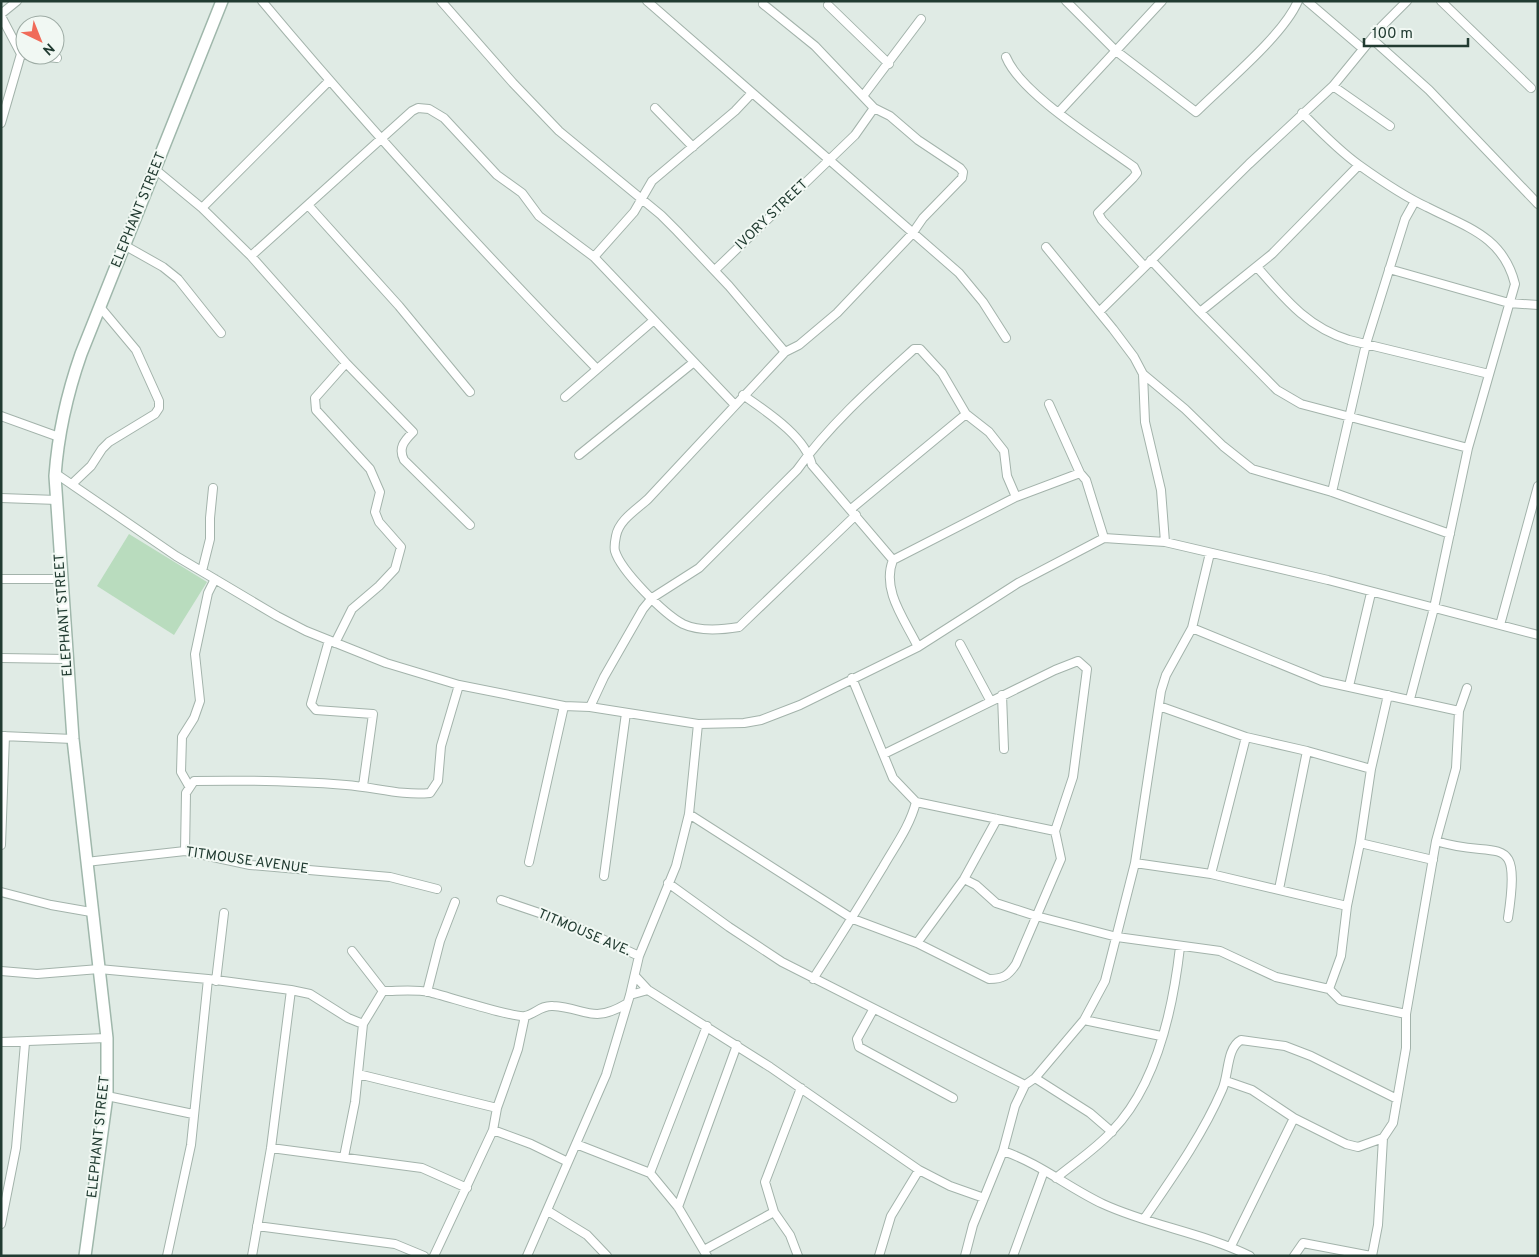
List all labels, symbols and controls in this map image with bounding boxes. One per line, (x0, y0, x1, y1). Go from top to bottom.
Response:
north arrow (15, 15, 65, 65)
scale bar (1364, 15, 1468, 47)
text: 100 m (1372, 25, 1413, 44)
text: N (38, 39, 57, 58)
street label: ELEPHANT STREET (108, 150, 170, 270)
street label: IVORY STREET (732, 176, 812, 254)
street label: ELEPHANT STREET (51, 553, 77, 677)
street label: TITMOUSE AVENUE (184, 844, 310, 878)
street label: TITMOUSE AVE. (535, 906, 633, 960)
street label: ELEPHANT STREET (84, 1075, 114, 1199)

